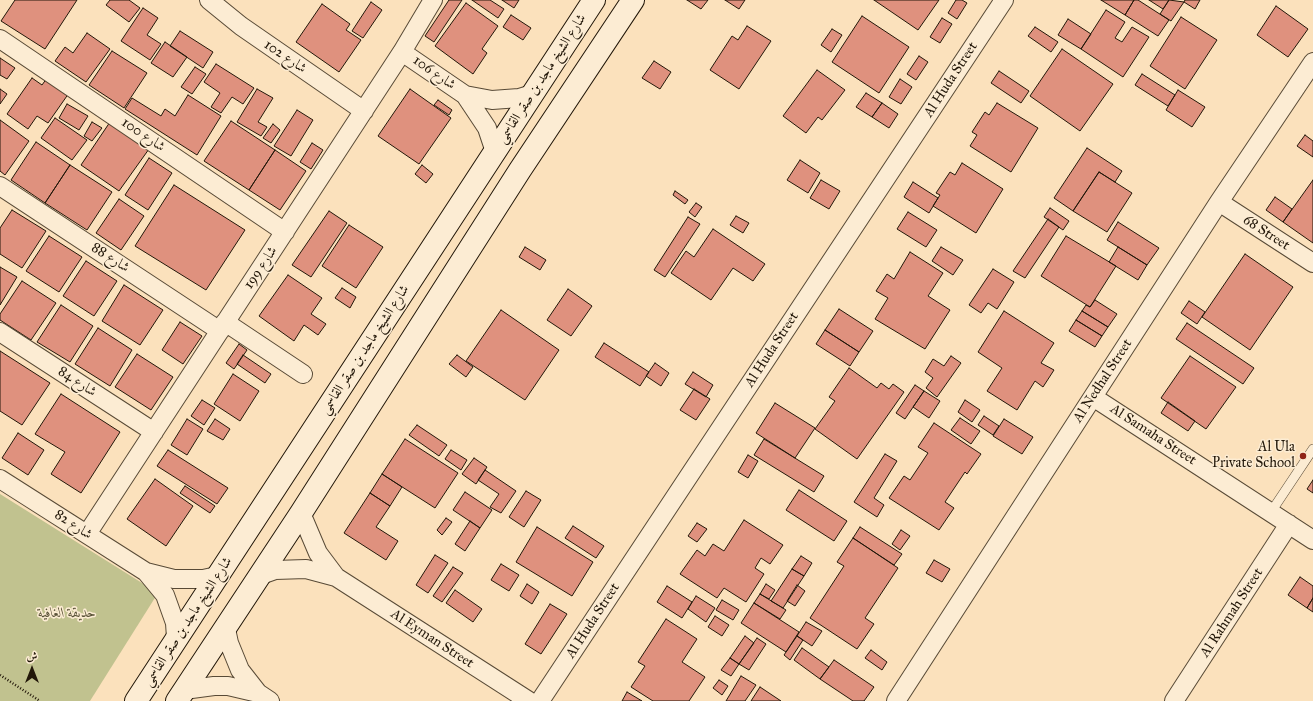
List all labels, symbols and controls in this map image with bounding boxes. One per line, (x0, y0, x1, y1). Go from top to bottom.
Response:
street label: شارع الشيخ ماجد بن صقر القاسمي (494, 11, 590, 147)
street label: شارع 102 (260, 37, 310, 77)
street label: Al Huda Street (920, 39, 982, 121)
street label: شارع 106 (409, 52, 459, 94)
street label: شارع 100 (118, 114, 168, 156)
street label: 68 Street (1239, 212, 1293, 254)
street label: شارع 88 (88, 239, 132, 277)
street label: شارع 199 (241, 243, 281, 293)
street label: شارع الشيخ ماجد بن صقر القاسمي (317, 282, 413, 418)
street label: Al Huda Street (741, 309, 803, 391)
street label: Al Nedhal Street (1070, 336, 1136, 426)
street label: شارع 84 (55, 363, 99, 401)
street label: Al Samaha Street (1107, 401, 1199, 469)
place label: Al Ula Private School (1212, 440, 1295, 472)
marker: Al Ula Private School (1298, 451, 1308, 461)
street label: شارع 82 (51, 507, 95, 543)
street label: شارع الشيخ ماجد بن صقر القاسمي (140, 554, 236, 690)
street label: Al Rahmah Street (1197, 565, 1267, 661)
street label: Al Huda Street (562, 580, 624, 662)
park label: حديقة الغافية (38, 606, 96, 622)
street label: Al Eyman Street (387, 606, 477, 672)
north arrow (12, 649, 52, 689)
text: ش (27, 650, 37, 663)

